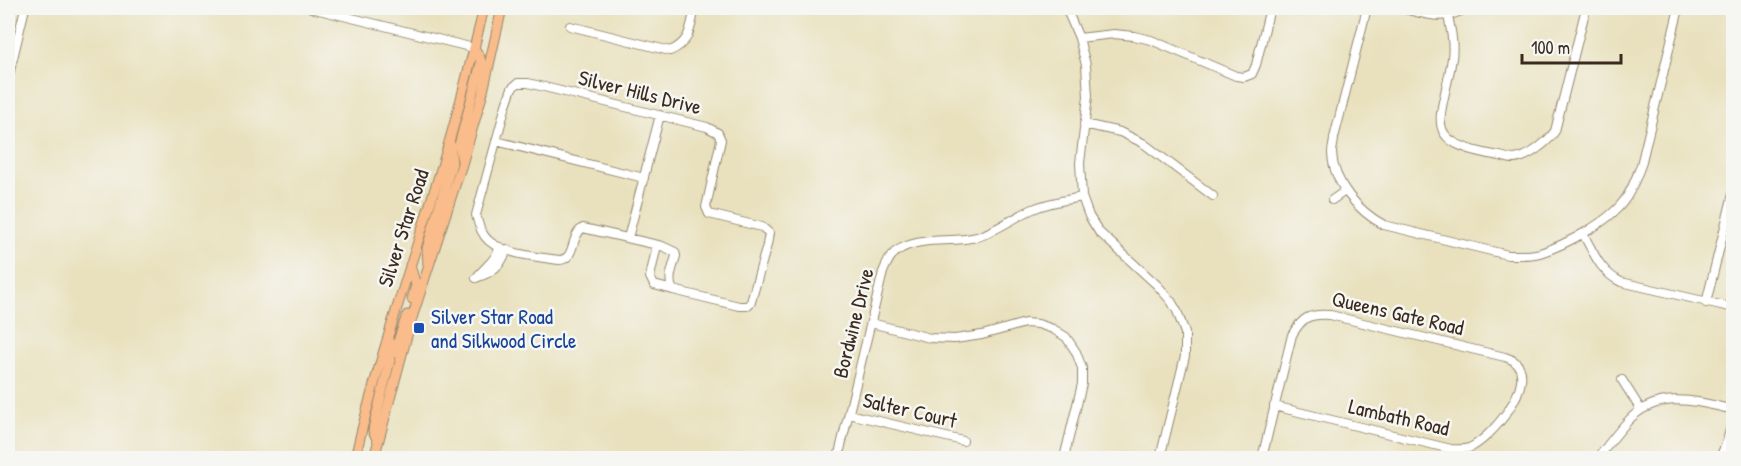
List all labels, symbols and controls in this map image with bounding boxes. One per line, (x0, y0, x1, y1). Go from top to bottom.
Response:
scale bar (1522, 27, 1621, 65)
text: 100 m (1531, 35, 1570, 60)
street label: Silver Hills Drive (576, 63, 704, 121)
street label: Silver Star Road (370, 165, 436, 291)
street label: Bordwine Drive (825, 265, 881, 381)
street label: Queens Gate Road (1329, 284, 1467, 342)
place label: Silver Star Road and Silkwood Circle (431, 302, 576, 355)
marker: Silver Star Road and Silkwood Circle (412, 321, 426, 335)
street label: Salter Court (860, 385, 961, 435)
street label: Lambath Road (1346, 391, 1452, 443)

